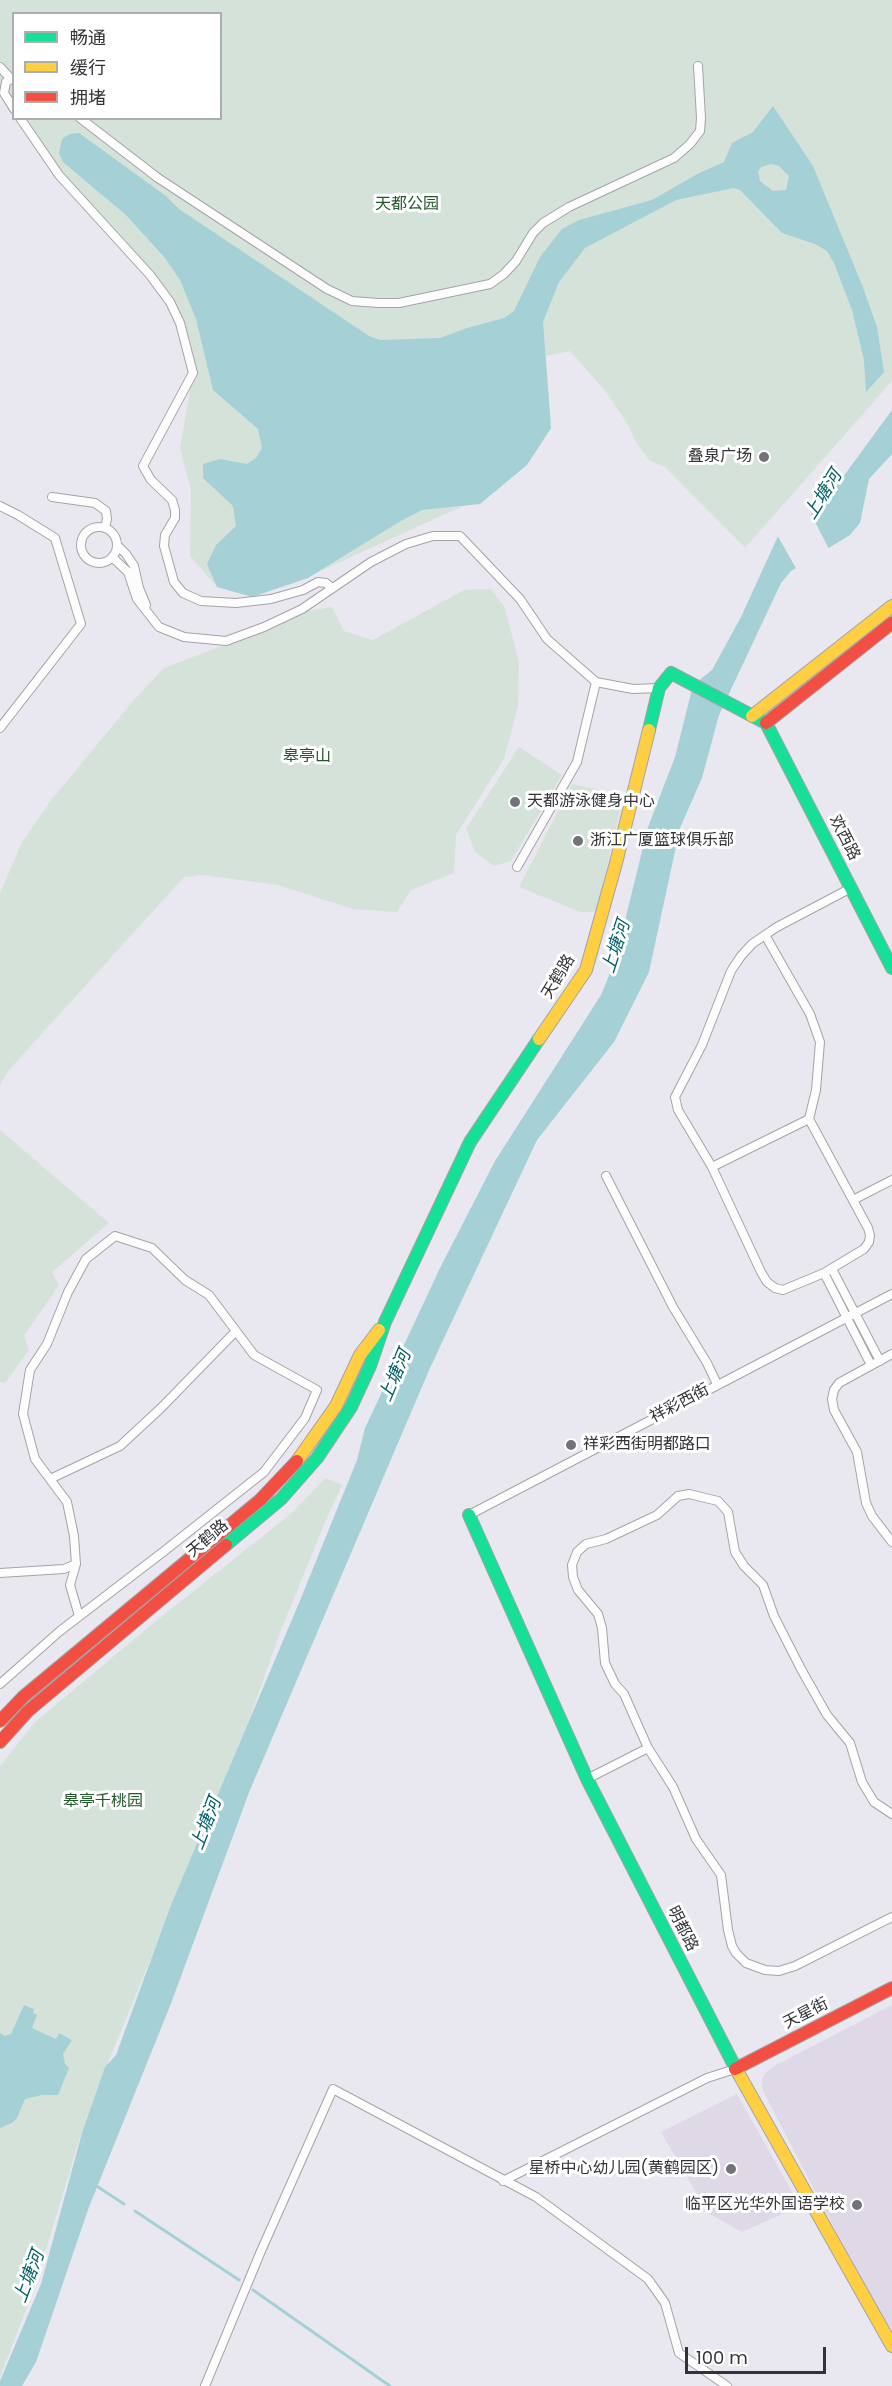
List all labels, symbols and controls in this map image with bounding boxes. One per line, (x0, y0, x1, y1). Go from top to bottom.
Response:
legend (12, 12, 222, 120)
text: 畅通 (70, 25, 106, 50)
text: 缓行 (70, 55, 106, 80)
text: 拥堵 (70, 85, 106, 110)
park label: 天都公园 (375, 195, 439, 215)
place label: 叠泉广场 (688, 447, 752, 467)
marker: 叠泉广场 (757, 450, 771, 464)
water label: 上塘河 (801, 466, 847, 524)
park label: 皋亭山 (283, 747, 331, 767)
place label: 天都游泳健身中心 (527, 792, 655, 812)
marker: 天都游泳健身中心 (508, 795, 522, 809)
street label: 欢西路 (825, 812, 863, 864)
place label: 浙江广厦篮球俱乐部 (590, 831, 734, 851)
marker: 浙江广厦篮球俱乐部 (571, 834, 585, 848)
water label: 上塘河 (598, 918, 636, 976)
street label: 天鹤路 (538, 951, 580, 1003)
water label: 上塘河 (376, 1347, 416, 1405)
street label: 祥彩西街 (647, 1381, 713, 1427)
place label: 祥彩西街明都路口 (583, 1435, 711, 1455)
marker: 祥彩西街明都路口 (564, 1438, 578, 1452)
street label: 天鹤路 (183, 1516, 233, 1562)
park label: 皋亭千桃园 (63, 1792, 143, 1812)
water label: 上塘河 (187, 1795, 227, 1853)
street label: 明都路 (663, 1903, 701, 1955)
street label: 天星街 (780, 1995, 832, 2033)
place label: 星桥中心幼儿园(黄鹤园区) (528, 2159, 719, 2179)
marker: 星桥中心幼儿园(黄鹤园区) (724, 2162, 738, 2176)
place label: 临平区光华外国语学校 (685, 2195, 845, 2215)
marker: 临平区光华外国语学校 (850, 2198, 864, 2212)
water label: 上塘河 (10, 2248, 50, 2306)
scale bar (688, 2335, 829, 2373)
text: 100 m (696, 2345, 748, 2370)

